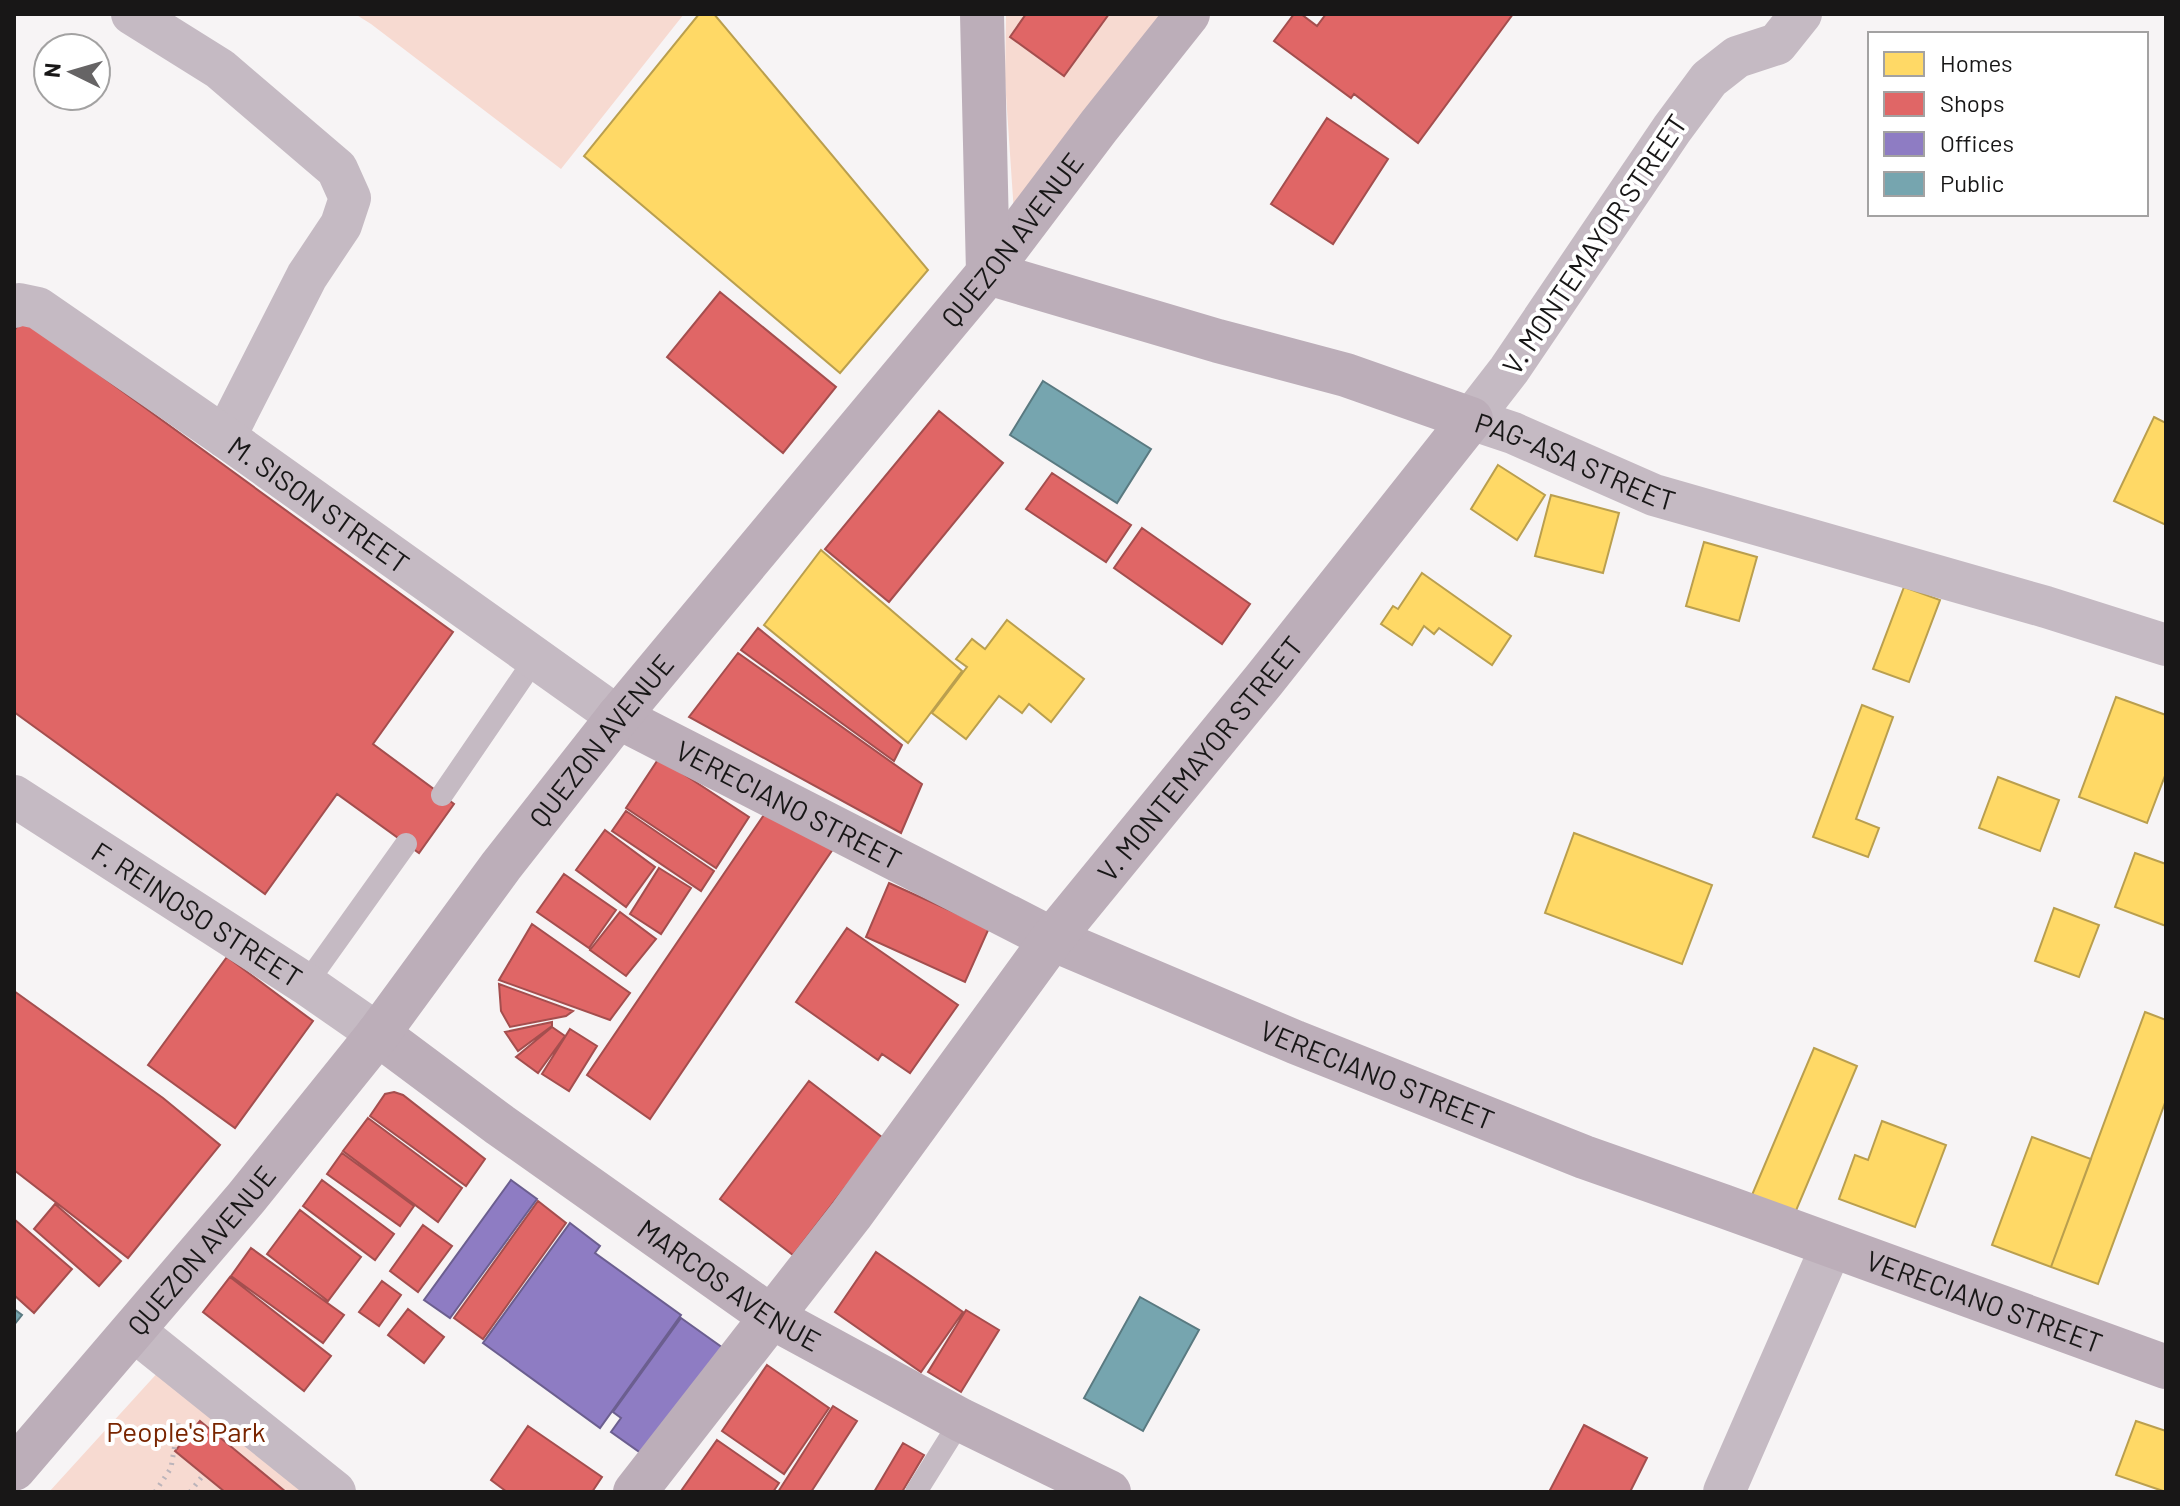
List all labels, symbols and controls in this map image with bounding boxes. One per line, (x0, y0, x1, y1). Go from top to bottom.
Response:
north arrow (32, 32, 112, 112)
legend (1868, 32, 2148, 216)
text: Homes (1940, 48, 2013, 77)
text: N (37, 62, 65, 79)
text: Shops (1940, 88, 2005, 117)
street label: V. MONTEMAYOR STREET (1494, 107, 1694, 381)
text: Offices (1940, 128, 2014, 157)
street label: QUEZON AVENUE (934, 146, 1090, 333)
text: Public (1940, 168, 2004, 197)
street label: PAG-ASA STREET (1471, 405, 1680, 517)
street label: M. SISON STREET (222, 428, 416, 580)
street label: V. MONTEMAYOR STREET (1090, 629, 1310, 888)
street label: QUEZON AVENUE (521, 647, 680, 833)
street label: VERECIANO STREET (670, 733, 908, 876)
street label: F. REINOSO STREET (86, 834, 309, 994)
street label: VERECIANO STREET (1255, 1012, 1499, 1137)
street label: QUEZON AVENUE (120, 1159, 282, 1342)
street label: MARCOS AVENUE (632, 1211, 827, 1358)
street label: VERECIANO STREET (1862, 1242, 2107, 1360)
park label: People's Park (106, 1414, 266, 1448)

